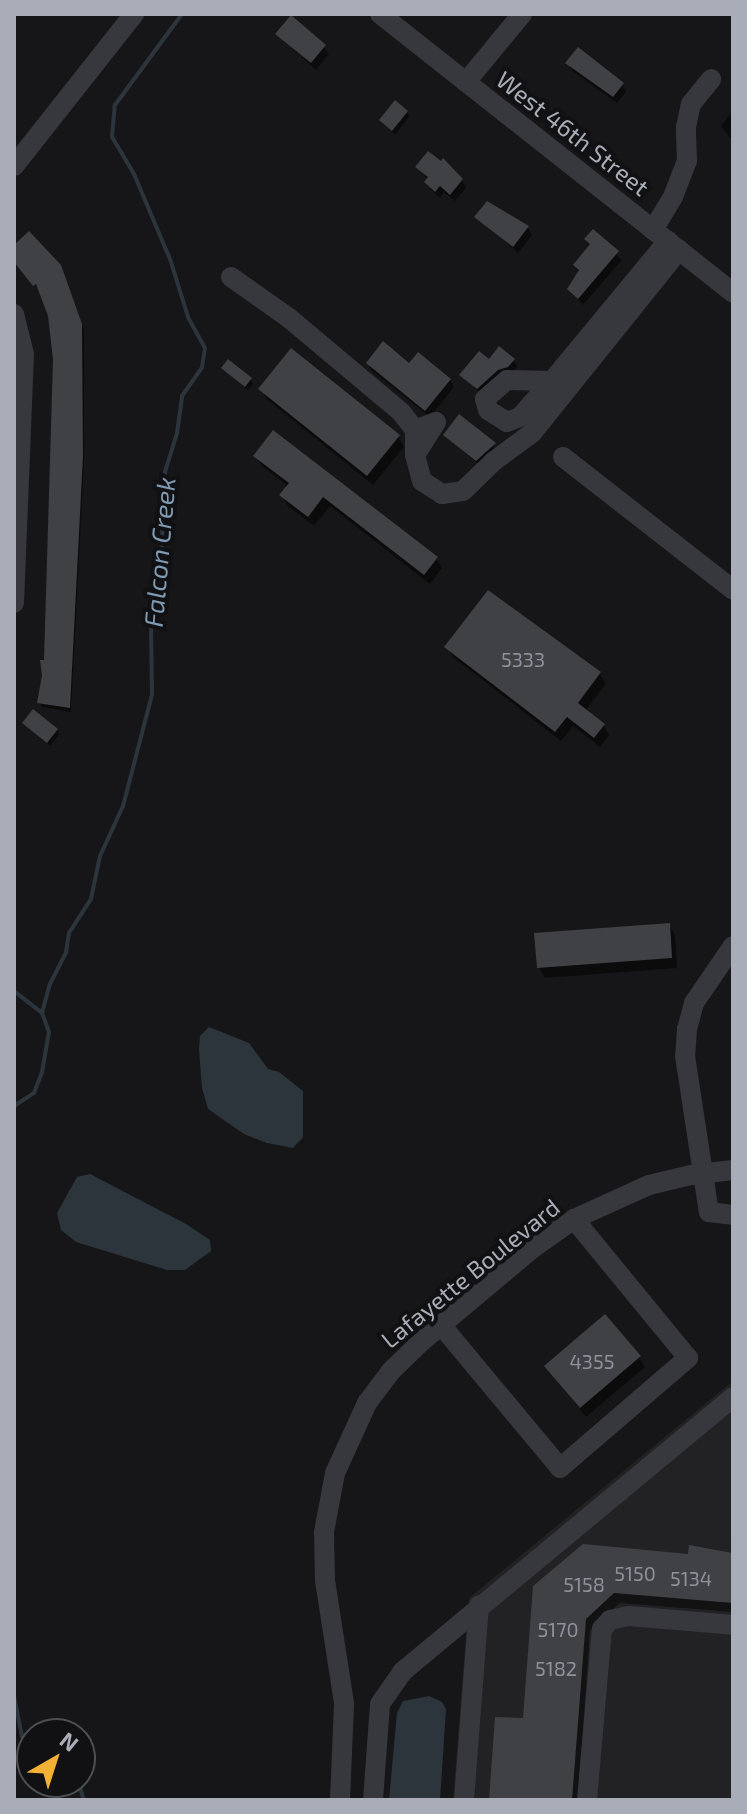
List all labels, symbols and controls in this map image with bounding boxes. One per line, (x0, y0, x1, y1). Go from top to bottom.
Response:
street label: West 46th Street (491, 65, 655, 201)
water label: Falcon Creek (137, 476, 181, 628)
house number: 5333 (501, 647, 545, 671)
street label: Lafayette Boulevard (375, 1192, 565, 1354)
house number: 4355 (570, 1349, 614, 1373)
house number: 5150 (614, 1561, 656, 1585)
house number: 5134 (670, 1566, 712, 1590)
house number: 5158 (563, 1572, 605, 1596)
house number: 5170 (538, 1617, 578, 1641)
house number: 5182 (535, 1656, 577, 1680)
north arrow (16, 1718, 96, 1798)
text: N (55, 1726, 84, 1756)

